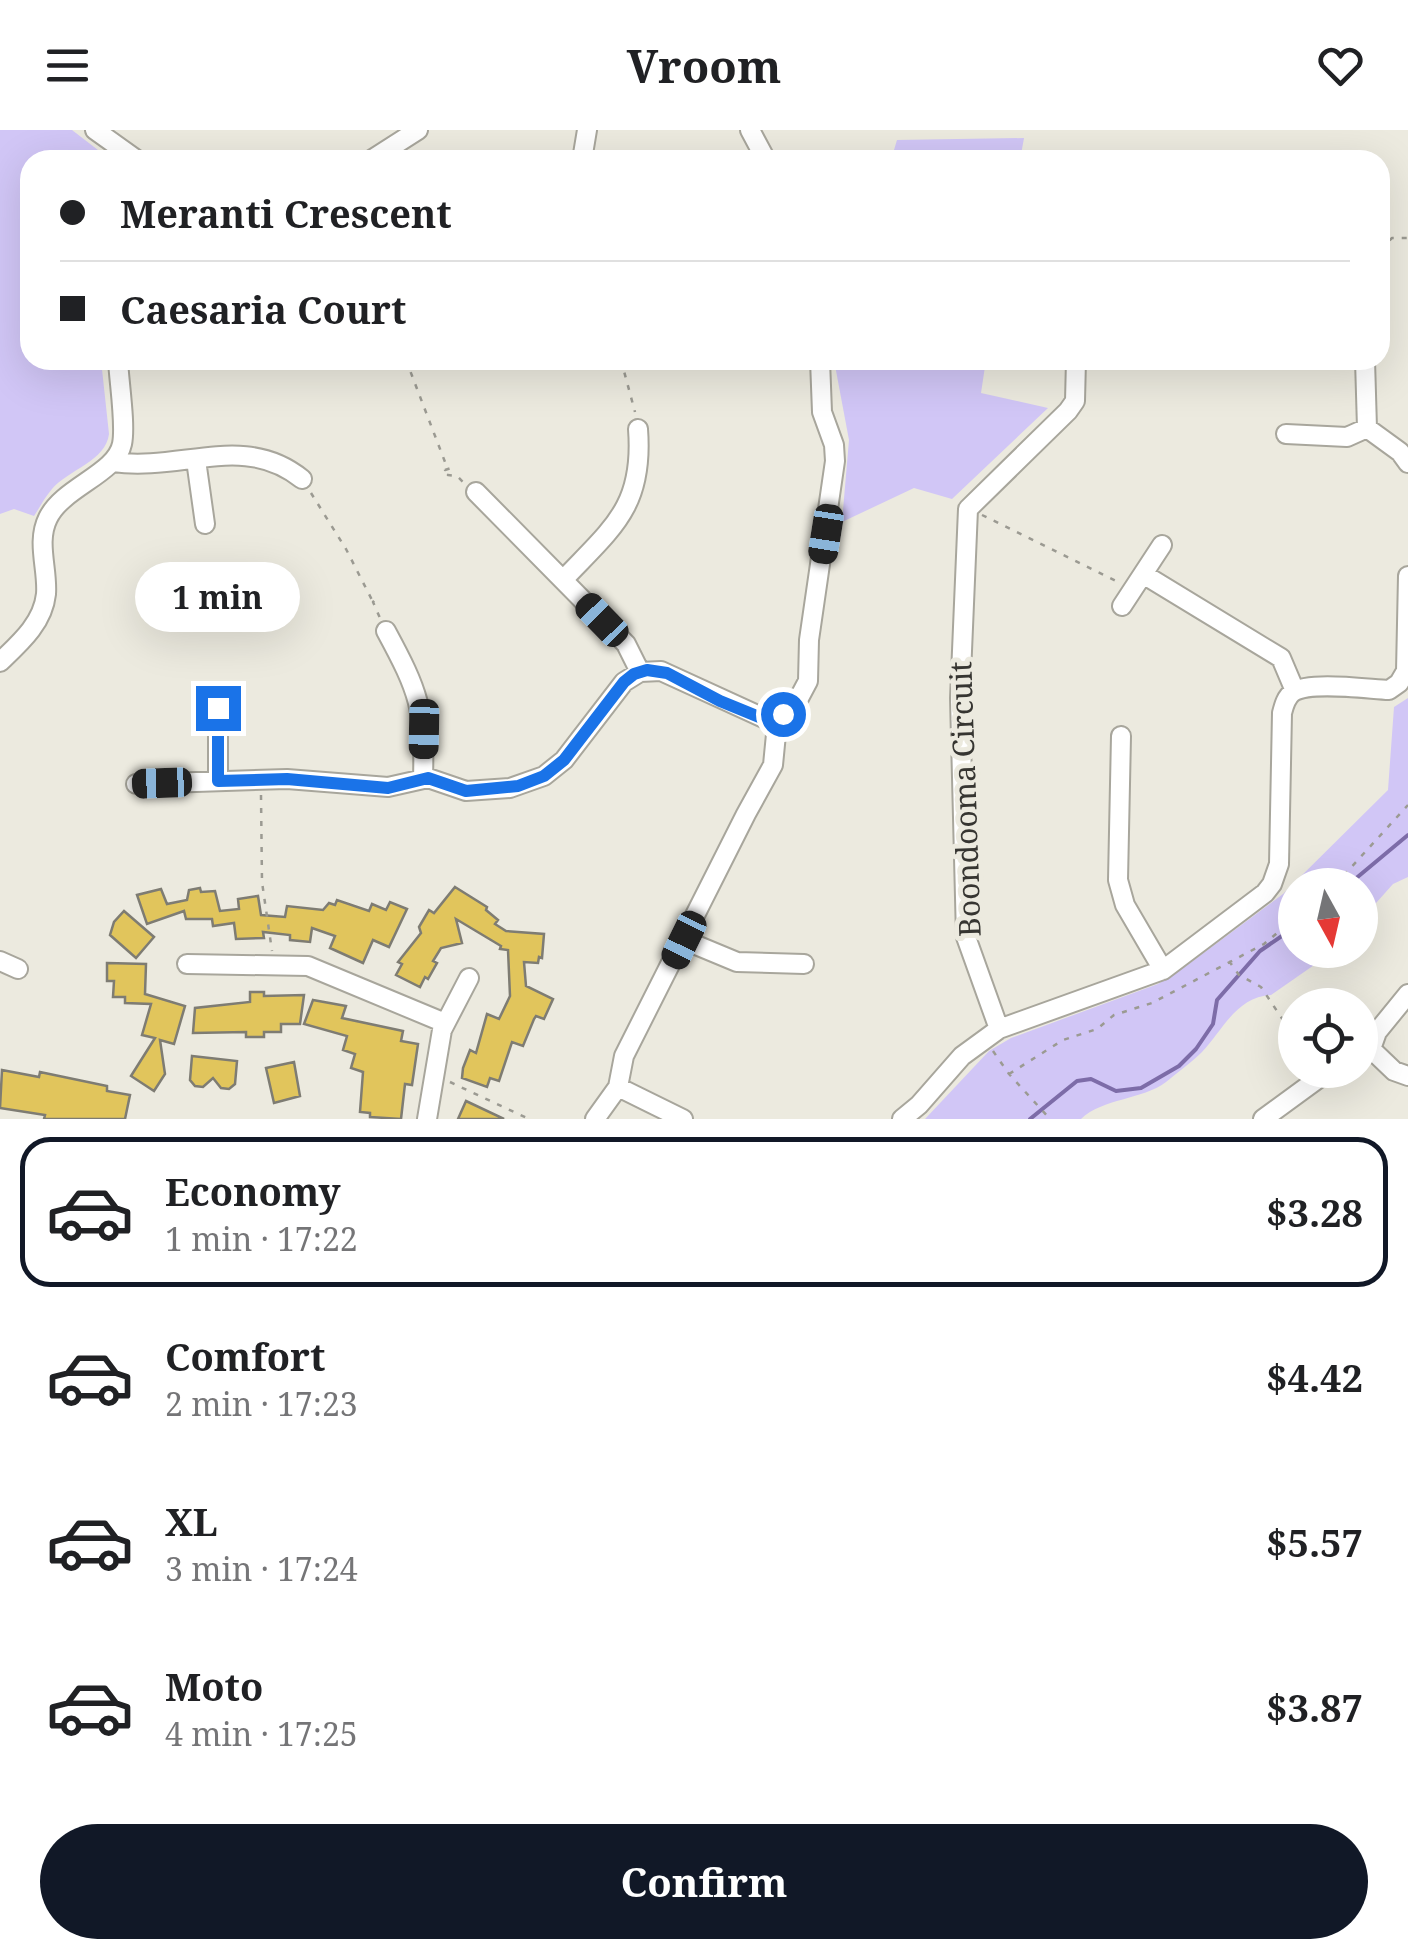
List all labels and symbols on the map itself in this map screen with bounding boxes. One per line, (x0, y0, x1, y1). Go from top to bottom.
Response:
car (806, 502, 846, 566)
callout: 1 min (136, 563, 300, 633)
car (570, 588, 634, 652)
street label: Boondooma Circuit (939, 661, 990, 938)
route end (196, 686, 241, 731)
route start (761, 692, 806, 737)
car (408, 699, 440, 759)
car (131, 767, 193, 799)
north arrow (1278, 868, 1378, 968)
car (657, 906, 711, 974)

